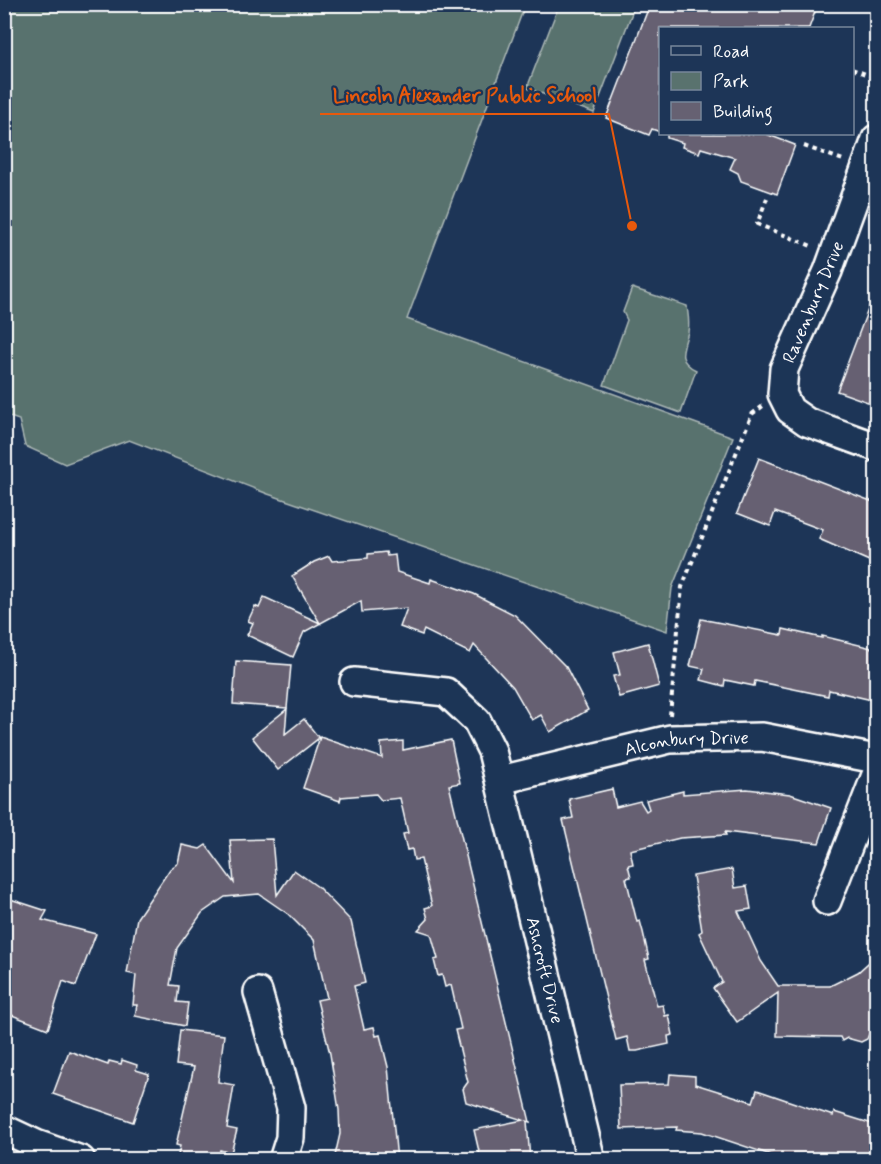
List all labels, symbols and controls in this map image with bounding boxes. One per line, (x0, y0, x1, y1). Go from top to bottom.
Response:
legend (659, 27, 854, 135)
text: Road (713, 40, 749, 64)
text: Park (713, 70, 749, 94)
callout: Lincoln Alexander Public School (320, 76, 609, 114)
text: Lincoln Alexander Public School (333, 83, 597, 110)
text: Building (713, 100, 773, 126)
street label: Ravenbury Drive (777, 238, 850, 367)
street label: Alconbury Drive (622, 726, 749, 763)
street label: Ashcroft Drive (520, 915, 569, 1026)

